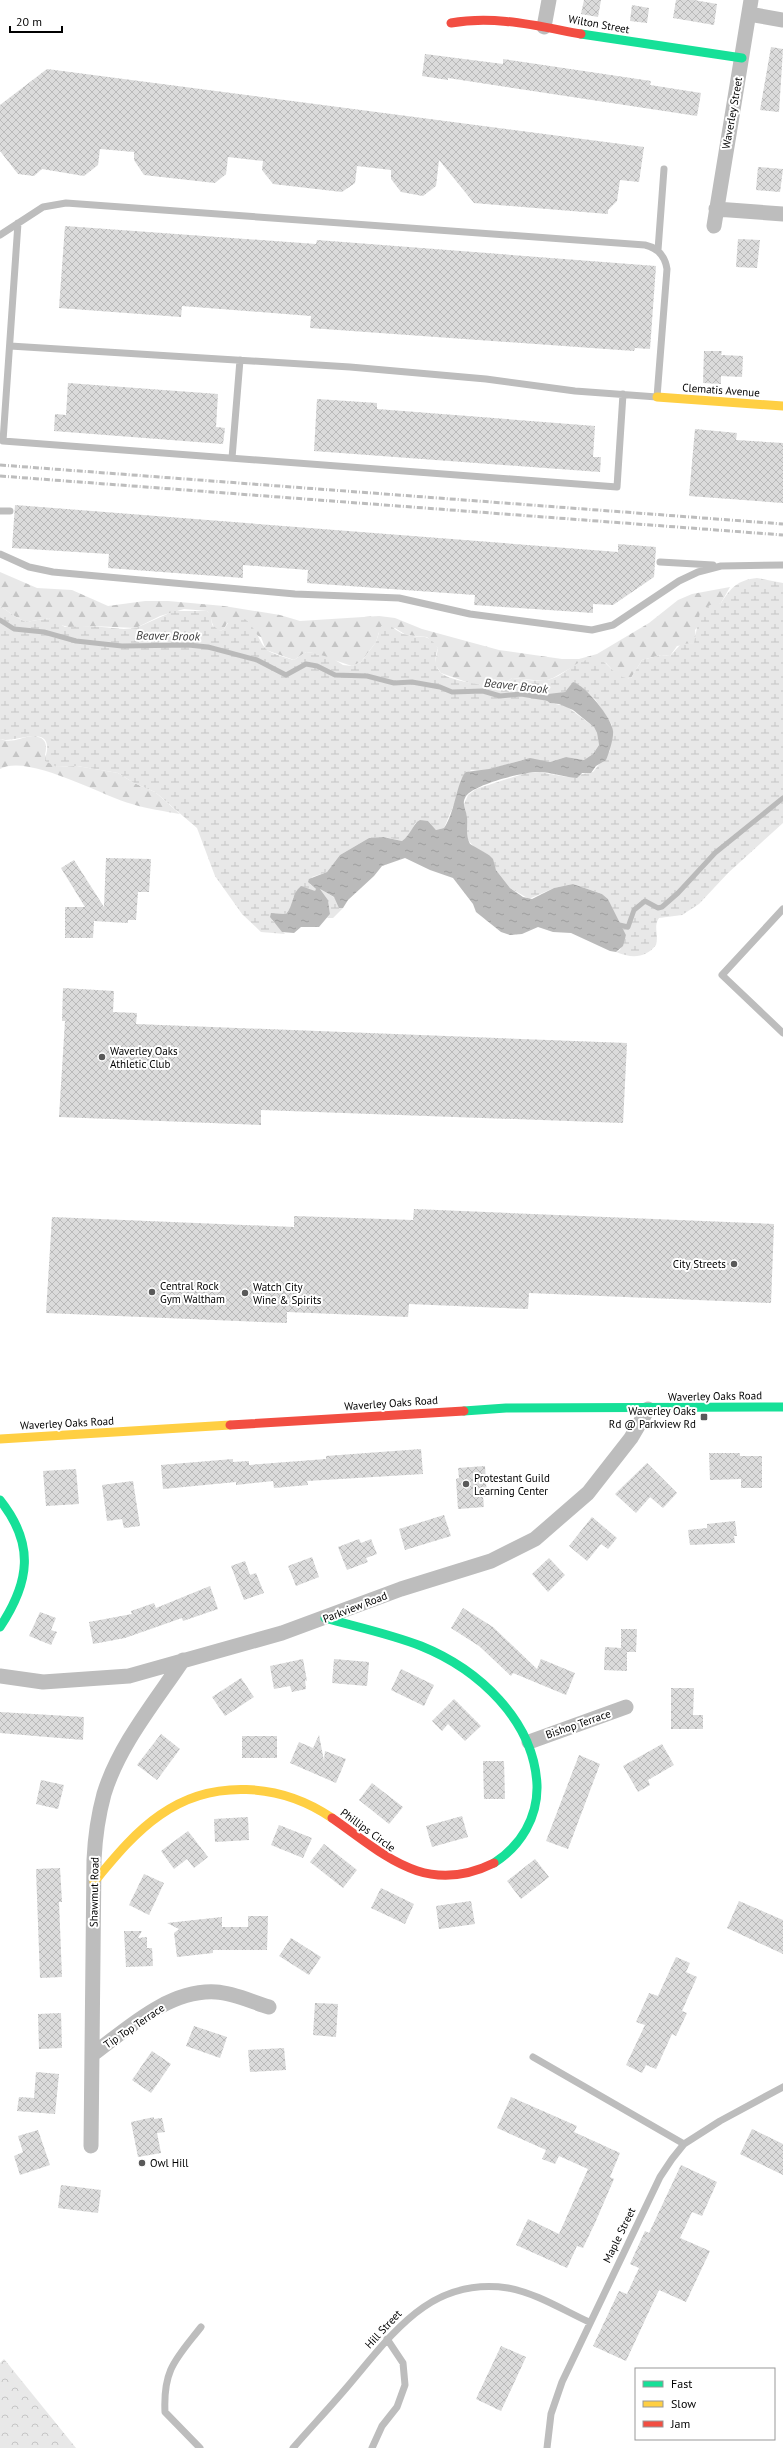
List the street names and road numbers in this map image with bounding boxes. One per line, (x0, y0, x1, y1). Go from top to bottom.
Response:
street label: Wilton Street (567, 12, 631, 36)
street label: Waverley Street (719, 76, 745, 150)
street label: Clematis Avenue (682, 380, 761, 400)
street label: Waverley Oaks Road (668, 1388, 762, 1404)
street label: Waverley Oaks Road (344, 1393, 438, 1413)
street label: Waverley Oaks Road (20, 1414, 114, 1432)
street label: Parkview Road (321, 1588, 389, 1626)
street label: Bishop Terrace (544, 1706, 613, 1742)
street label: Phillips Circle (338, 1805, 399, 1855)
street label: Shawmut Road (86, 1857, 102, 1927)
street label: Tip Top Terrace (101, 2000, 167, 2051)
street label: Maple Street (600, 2205, 639, 2265)
street label: Hill Street (362, 2307, 405, 2351)

